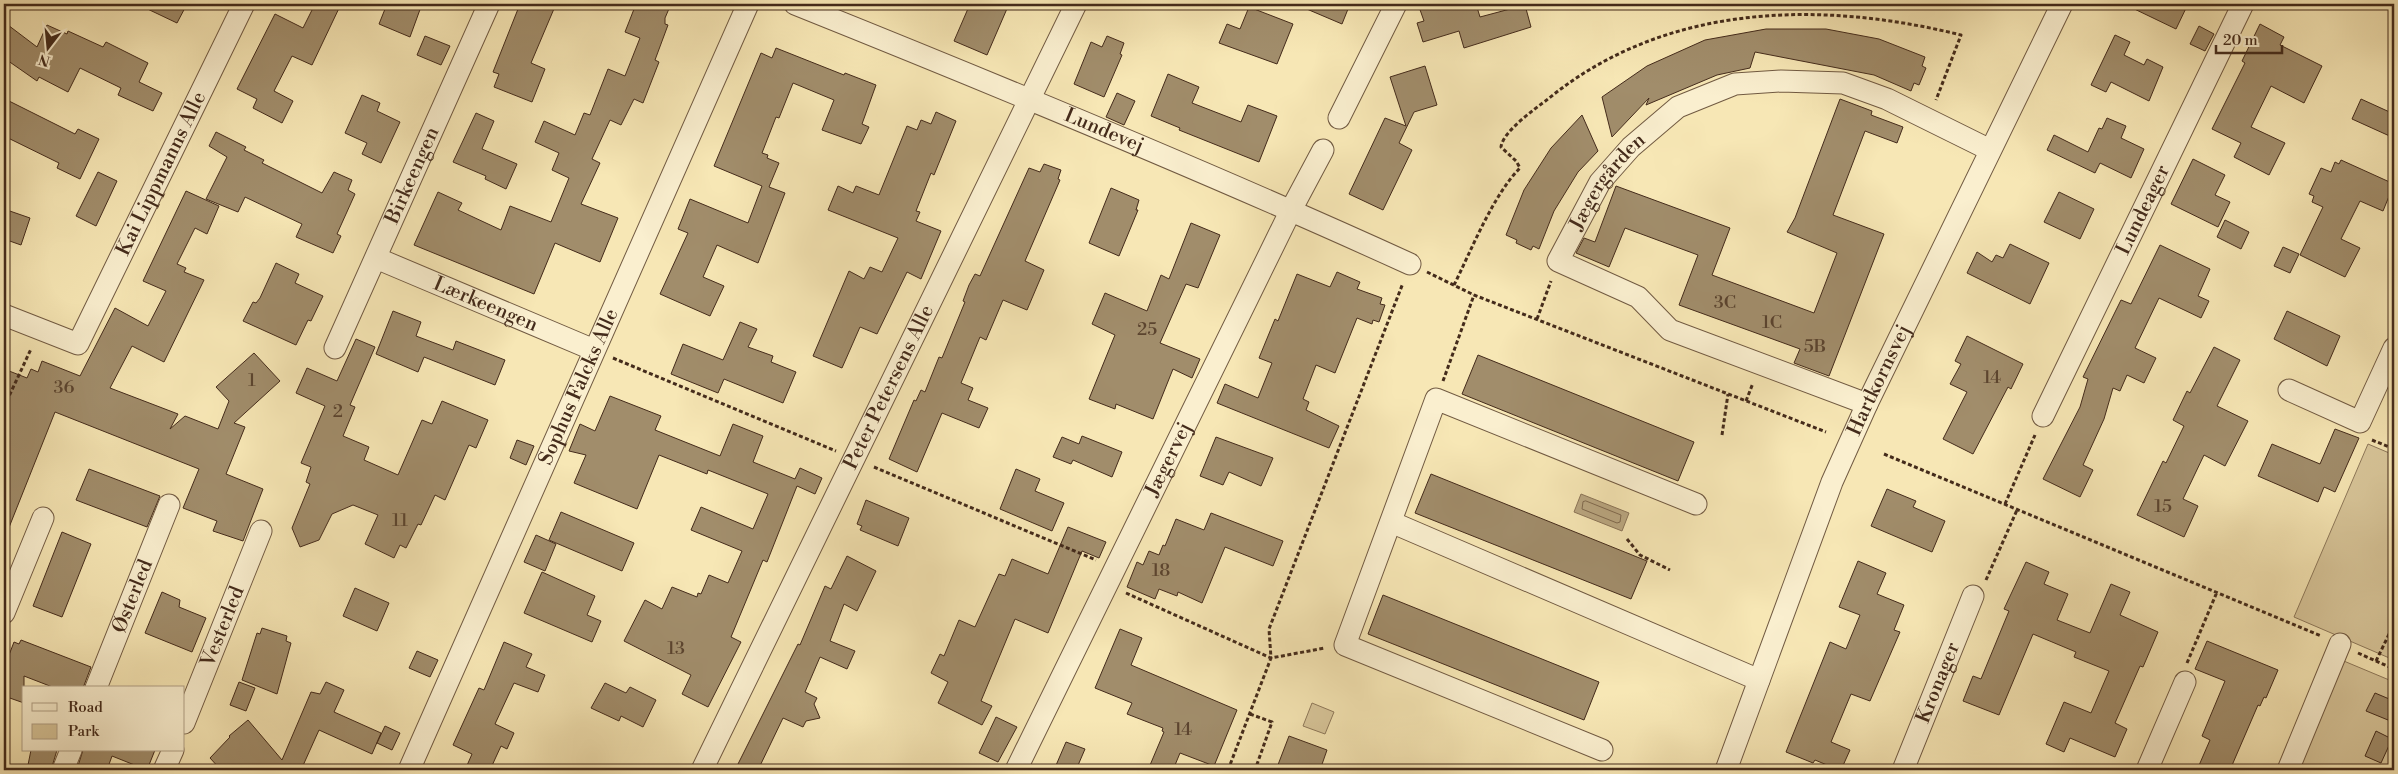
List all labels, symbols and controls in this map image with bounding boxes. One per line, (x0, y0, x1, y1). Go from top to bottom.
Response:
north arrow (22, 22, 72, 72)
scale bar (2216, 22, 2282, 54)
text: 20 m (2223, 31, 2258, 50)
text: N (37, 49, 52, 70)
street label: Kai Lippmanns Alle (111, 88, 212, 260)
street label: Lundevej (1060, 103, 1148, 158)
street label: Birkeengen (379, 123, 445, 229)
street label: Jægergården (1564, 128, 1651, 236)
street label: Lundeager (2111, 161, 2176, 259)
street label: Lærkeengen (429, 271, 542, 337)
house number: 3C (1714, 291, 1736, 314)
street label: Peter Petersens Alle (838, 301, 940, 473)
street label: Sophus Falcks Alle (533, 305, 624, 469)
house number: 1C (1762, 311, 1782, 334)
house number: 25 (1137, 318, 1157, 341)
street label: Hartkornsvej (1842, 321, 1916, 440)
house number: 5B (1804, 335, 1826, 358)
house number: 14 (1983, 366, 2001, 389)
house number: 1 (248, 369, 256, 392)
house number: 36 (54, 376, 75, 399)
house number: 2 (333, 400, 343, 423)
street label: Jægervej (1139, 418, 1197, 502)
house number: 15 (2154, 495, 2172, 518)
house number: 11 (392, 509, 408, 532)
street label: Østerled (107, 555, 159, 636)
house number: 18 (1152, 559, 1170, 582)
street label: Vesterled (195, 582, 250, 671)
house number: 13 (667, 637, 685, 660)
street label: Kronager (1911, 638, 1966, 727)
legend (22, 686, 185, 752)
text: Road (68, 698, 103, 717)
house number: 14 (1174, 718, 1192, 741)
text: Park (68, 722, 100, 741)

